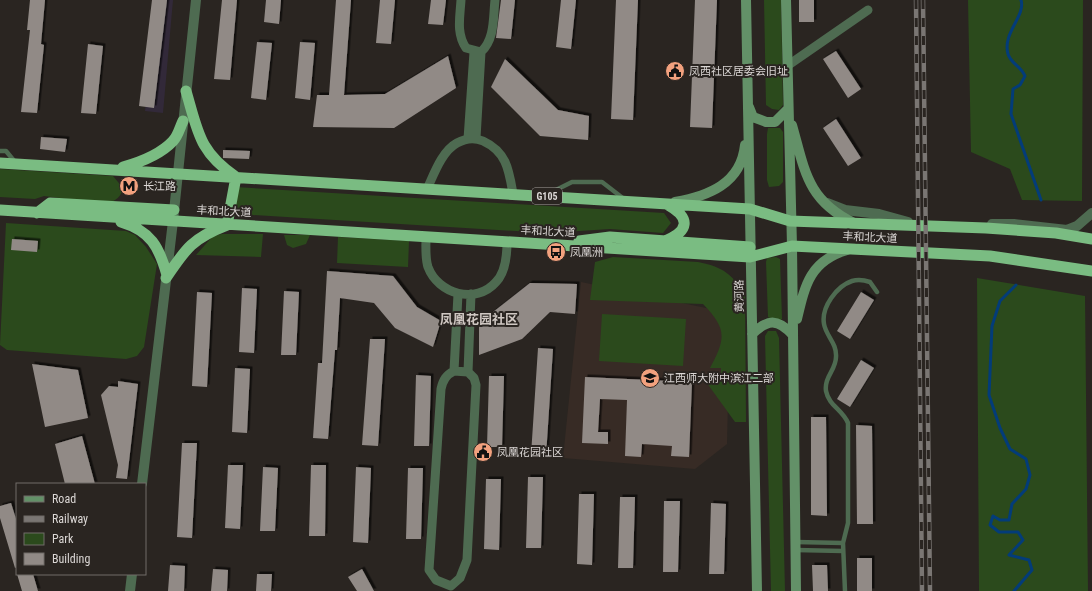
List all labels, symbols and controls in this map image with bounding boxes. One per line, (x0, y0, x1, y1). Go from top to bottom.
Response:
public building icon: 凤西社区居委会旧址 (664, 60, 686, 82)
place label: 凤西社区居委会旧址 (689, 65, 788, 78)
metro station icon: 长江路 (118, 175, 140, 197)
place label: 长江路 (143, 180, 176, 193)
road number: G105 (532, 188, 562, 204)
street label: 丰和北大道 (196, 204, 252, 219)
street label: 丰和北大道 (520, 224, 576, 239)
street label: 丰和北大道 (842, 230, 898, 245)
bus stop icon: 凤凰洲 (545, 241, 567, 263)
place label: 凤凰洲 (570, 246, 603, 259)
street label: 黄河路 (733, 279, 746, 313)
district label: 凤凰花园社区 (440, 312, 518, 327)
school or university icon: 江西师大附中滨江二部 (639, 367, 661, 389)
place label: 江西师大附中滨江二部 (664, 372, 774, 385)
public building icon: 凤凰花园社区 (472, 441, 494, 463)
place label: 凤凰花园社区 (497, 446, 563, 459)
legend (16, 483, 146, 575)
text: Road (52, 492, 76, 506)
text: Railway (52, 512, 88, 526)
text: Park (52, 532, 74, 546)
text: Building (52, 552, 90, 566)

